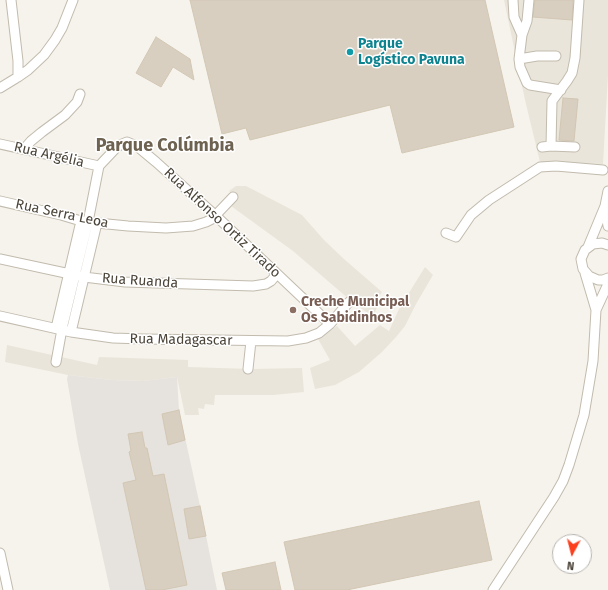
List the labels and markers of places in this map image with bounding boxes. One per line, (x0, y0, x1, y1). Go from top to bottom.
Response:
place label: Parque Logístico Pavuna (358, 36, 465, 68)
marker: Parque Logístico Pavuna (345, 47, 355, 57)
place label: Creche Municipal Os Sabidinhos (301, 294, 409, 326)
marker: Creche Municipal Os Sabidinhos (288, 305, 298, 315)

